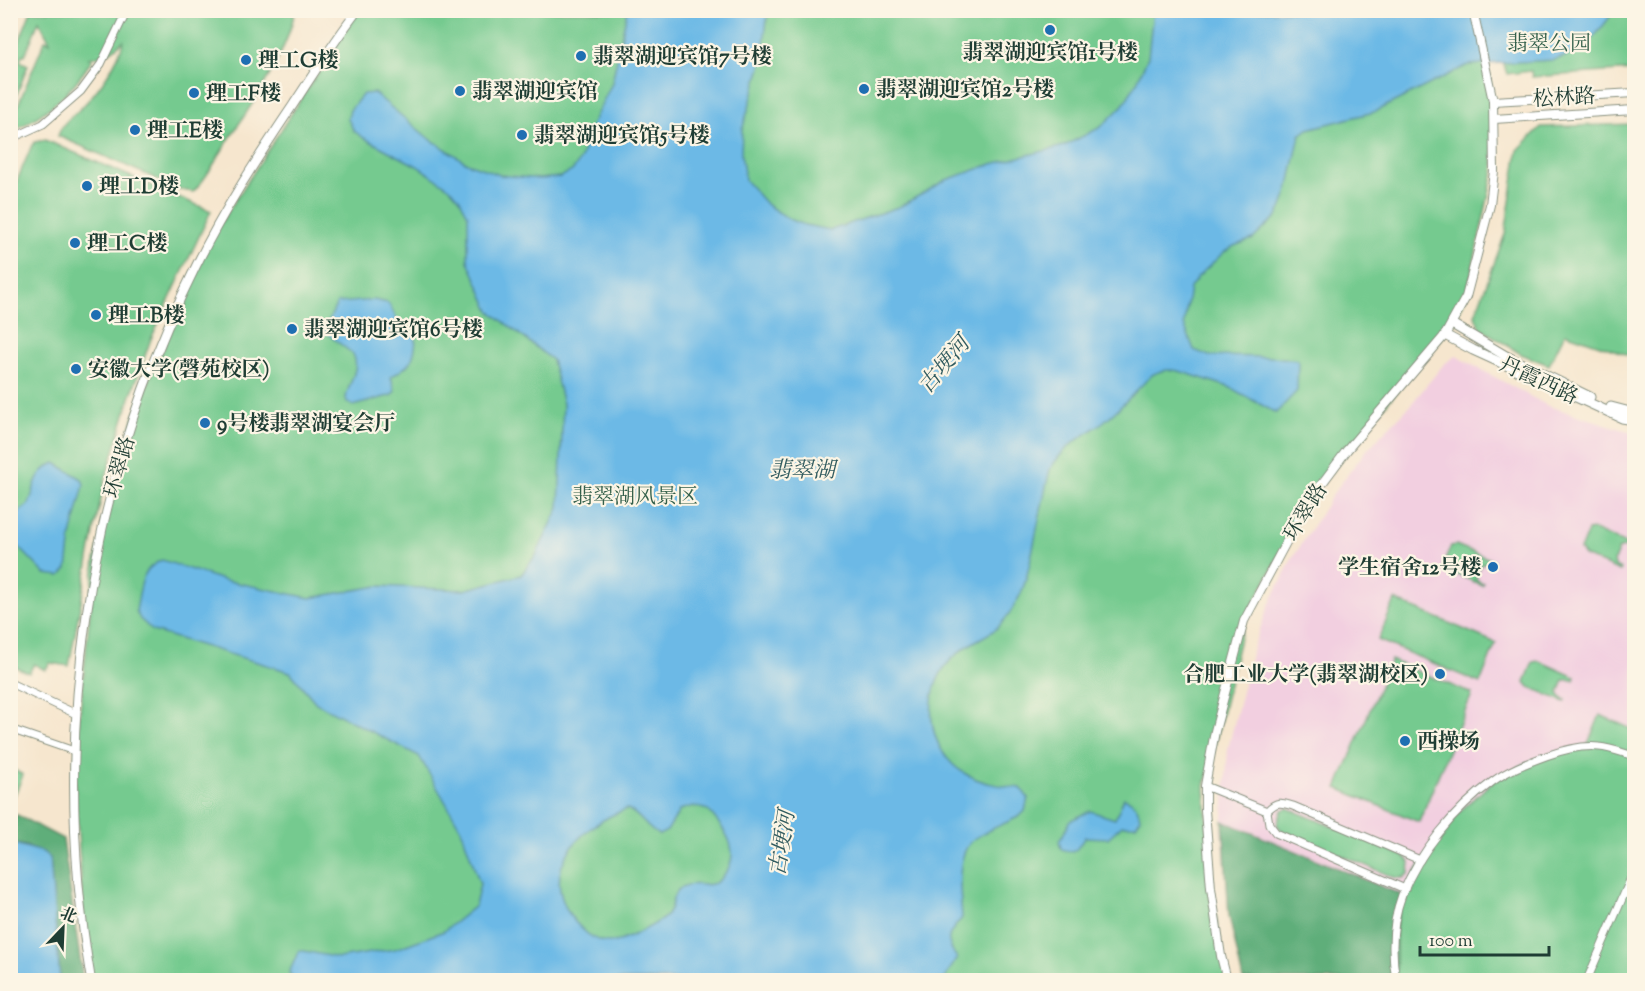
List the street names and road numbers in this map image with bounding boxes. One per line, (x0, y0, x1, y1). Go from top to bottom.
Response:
street label: 松林路 (1532, 82, 1596, 116)
street label: 丹霞西路 (1494, 350, 1583, 413)
street label: 环翠路 (98, 433, 144, 502)
street label: 环翠路 (1278, 478, 1336, 548)

